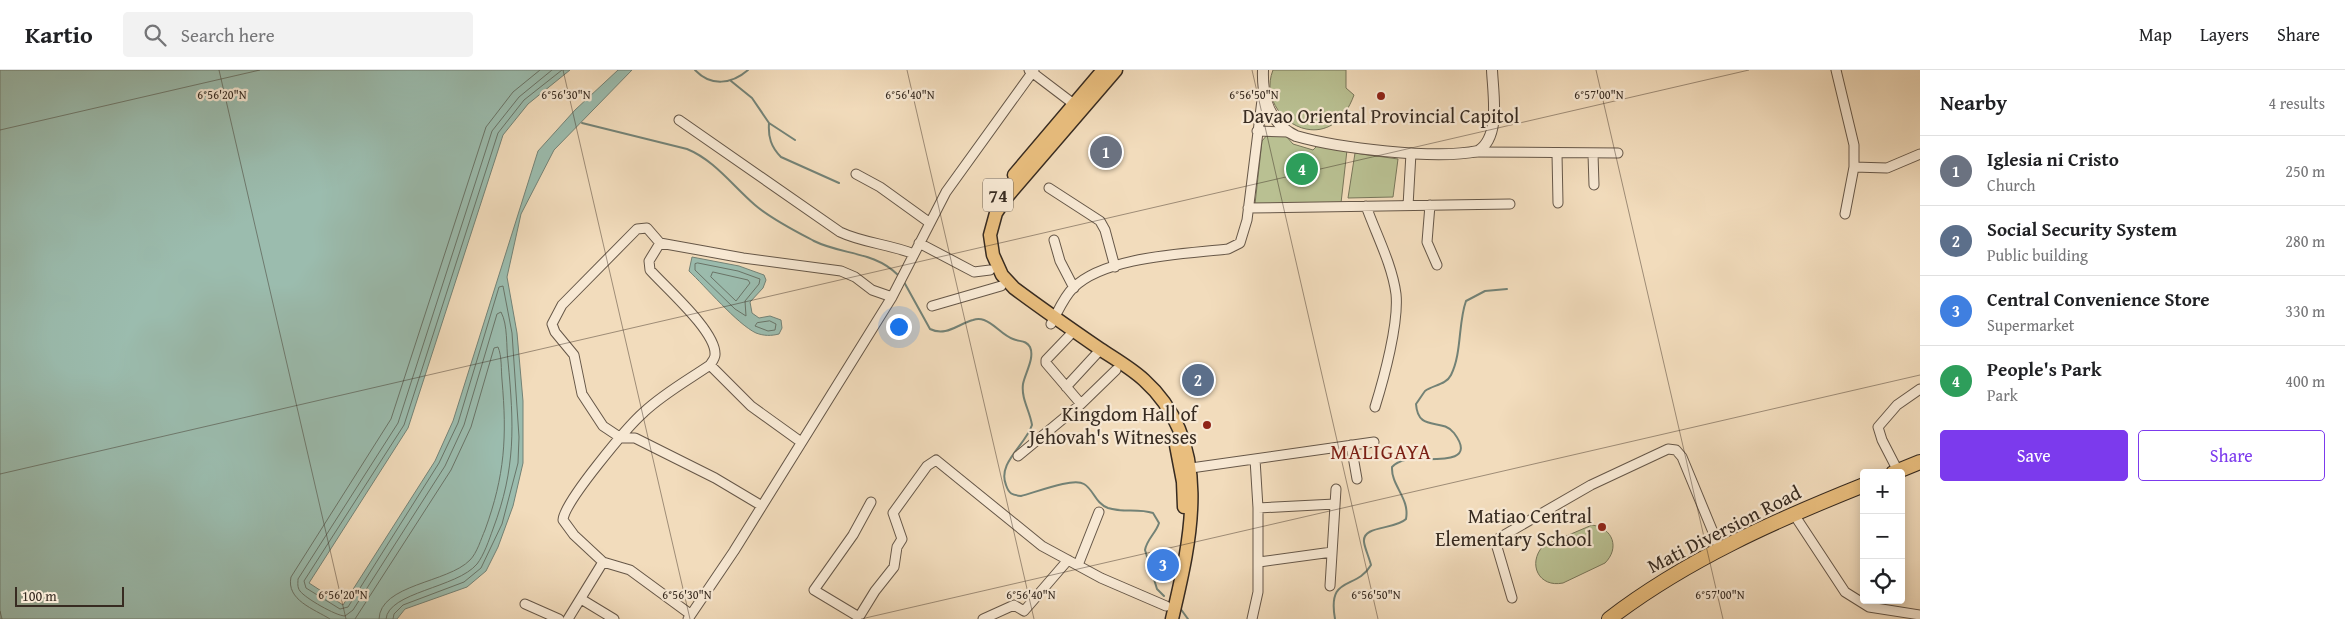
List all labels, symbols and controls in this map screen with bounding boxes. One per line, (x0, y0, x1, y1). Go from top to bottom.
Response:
search box (123, 12, 473, 57)
text: Kartio (25, 17, 93, 52)
icon: search (141, 21, 169, 49)
text: Search here (181, 21, 275, 49)
text: Map (2139, 21, 2172, 48)
text: Layers (2200, 21, 2249, 48)
text: Share (2277, 21, 2320, 48)
text: 6°56'20"N (197, 86, 247, 103)
text: 6°56'30"N (541, 86, 591, 103)
text: 6°56'40"N (885, 86, 935, 103)
text: 6°56'50"N (1229, 86, 1279, 103)
text: 6°57'00"N (1574, 86, 1624, 103)
text: Nearby (1940, 87, 2007, 118)
marker: Davao Oriental Provincial Capitol (1375, 90, 1387, 102)
text: 4 results (2268, 91, 2325, 115)
place label: Davao Oriental Provincial Capitol (1243, 101, 1520, 130)
pin: 1 (1090, 133, 1122, 171)
text: Iglesia ni Cristo (1987, 145, 2119, 173)
pin: 4 (1286, 150, 1318, 188)
text: 1 (1952, 159, 1960, 183)
text: 250 m (2285, 159, 2325, 183)
text: Church (1987, 173, 2036, 197)
road number: 74 (983, 178, 1013, 212)
text: Social Security System (1987, 215, 2177, 243)
text: 2 (1952, 229, 1960, 253)
text: 280 m (2285, 229, 2325, 253)
text: Public building (1987, 243, 2088, 267)
text: Central Convenience Store (1987, 285, 2210, 313)
text: 3 (1952, 299, 1960, 323)
text: 330 m (2285, 299, 2325, 323)
text: Supermarket (1987, 313, 2074, 337)
your location (886, 314, 912, 340)
text: People's Park (1987, 355, 2102, 383)
pin: 2 (1182, 361, 1214, 399)
text: 4 (1952, 369, 1960, 393)
text: 400 m (2285, 369, 2325, 393)
text: Park (1987, 383, 2018, 407)
place label: Kingdom Hall of Jehovah's Witnesses (1026, 399, 1200, 451)
marker: Kingdom Hall of Jehovah's Witnesses (1201, 419, 1213, 431)
button: Save (1940, 430, 2128, 481)
button: Share (2138, 430, 2325, 481)
district label: MALIGAYA (1330, 436, 1432, 467)
map controls (1860, 469, 1905, 604)
button: + (1860, 469, 1905, 514)
street label: Mati Diversion Road (1642, 477, 1806, 580)
place label: Matiao Central Elementary School (1435, 501, 1592, 553)
button: − (1860, 514, 1905, 559)
marker: Matiao Central Elementary School (1596, 521, 1608, 533)
pin: 3 (1147, 546, 1179, 584)
button: locate (1860, 559, 1905, 604)
scale bar (15, 584, 124, 607)
text: 100 m (22, 586, 57, 606)
text: 6°56'20"N (318, 586, 368, 603)
text: 6°56'30"N (662, 586, 712, 603)
text: 6°56'40"N (1006, 586, 1056, 603)
text: 6°56'50"N (1351, 586, 1401, 603)
text: 6°57'00"N (1695, 586, 1745, 603)

